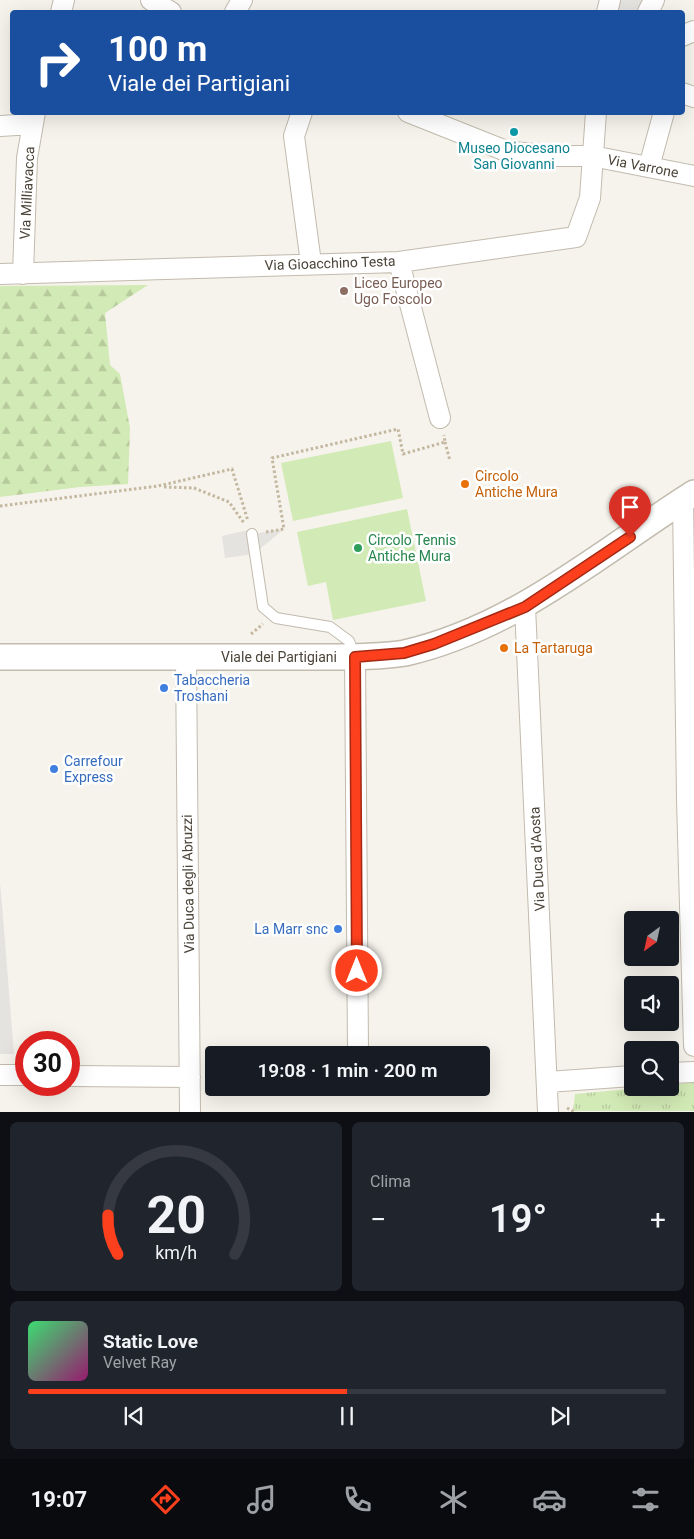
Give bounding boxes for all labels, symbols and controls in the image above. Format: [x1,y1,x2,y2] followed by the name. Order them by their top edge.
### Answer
[108,29,207,70] text: 100 m
[25,30,90,95] icon: right
[108,71,290,96] text: Viale dei Partigiani
[508,126,520,138] marker: Museo Diocesano San Giovanni
[458,140,570,172] place label: Museo Diocesano San Giovanni
[17,146,37,240] street label: Via Milliavacca
[606,151,680,181] street label: Via Varrone
[264,253,396,273] street label: Via Gioacchino Testa
[354,275,443,307] place label: Liceo Europeo Ugo Foscolo
[338,285,350,297] marker: Liceo Europeo Ugo Foscolo
[475,468,558,500] place label: Circolo Antiche Mura
[459,478,471,490] marker: Circolo Antiche Mura
[609,486,651,537] pin
[616,493,644,521] icon: arrive
[368,532,456,564] place label: Circolo Tennis Antiche Mura
[352,542,364,554] marker: Circolo Tennis Antiche Mura
[514,640,593,656] place label: La Tartaruga
[498,642,510,654] marker: La Tartaruga
[221,649,337,665] street label: Viale dei Partigiani
[174,672,250,704] place label: Tabaccheria Troshani
[158,682,170,694] marker: Tabaccheria Troshani
[64,753,123,785] place label: Carrefour Express
[48,763,60,775] marker: Carrefour Express
[526,806,548,912] street label: Via Duca d'Aosta
[179,814,197,954] street label: Via Duca degli Abruzzi
[624,911,679,966] north arrow
[624,911,679,1096] map controls
[254,921,328,937] place label: La Marr snc
[332,923,344,935] marker: La Marr snc
[330,944,382,996] position arrow
[624,976,679,1031] button: sound
[15,1031,80,1096] speed limit sign: 30
[624,1041,679,1096] button: search
[257,1059,438,1082] text: 19:08 · 1 min · 200 m
[370,1172,411,1191] text: Clima
[146,1185,206,1246] text: 20
[489,1197,547,1241] text: 19°
[370,1203,386,1236] text: −
[650,1203,666,1236] text: +
[155,1242,197,1263] text: km/h
[103,1330,198,1353] text: Static Love
[103,1353,177,1372] text: Velvet Ray
[120,1402,148,1430] icon: previous
[333,1402,361,1430] icon: pause
[546,1402,574,1430] icon: next
[148,1482,183,1517] icon: directions
[244,1482,279,1517] icon: music
[340,1482,375,1517] icon: phone
[436,1482,471,1517] icon: climate
[532,1482,567,1517] icon: car
[628,1482,663,1517] icon: filters
[31,1487,87,1512] text: 19:07

